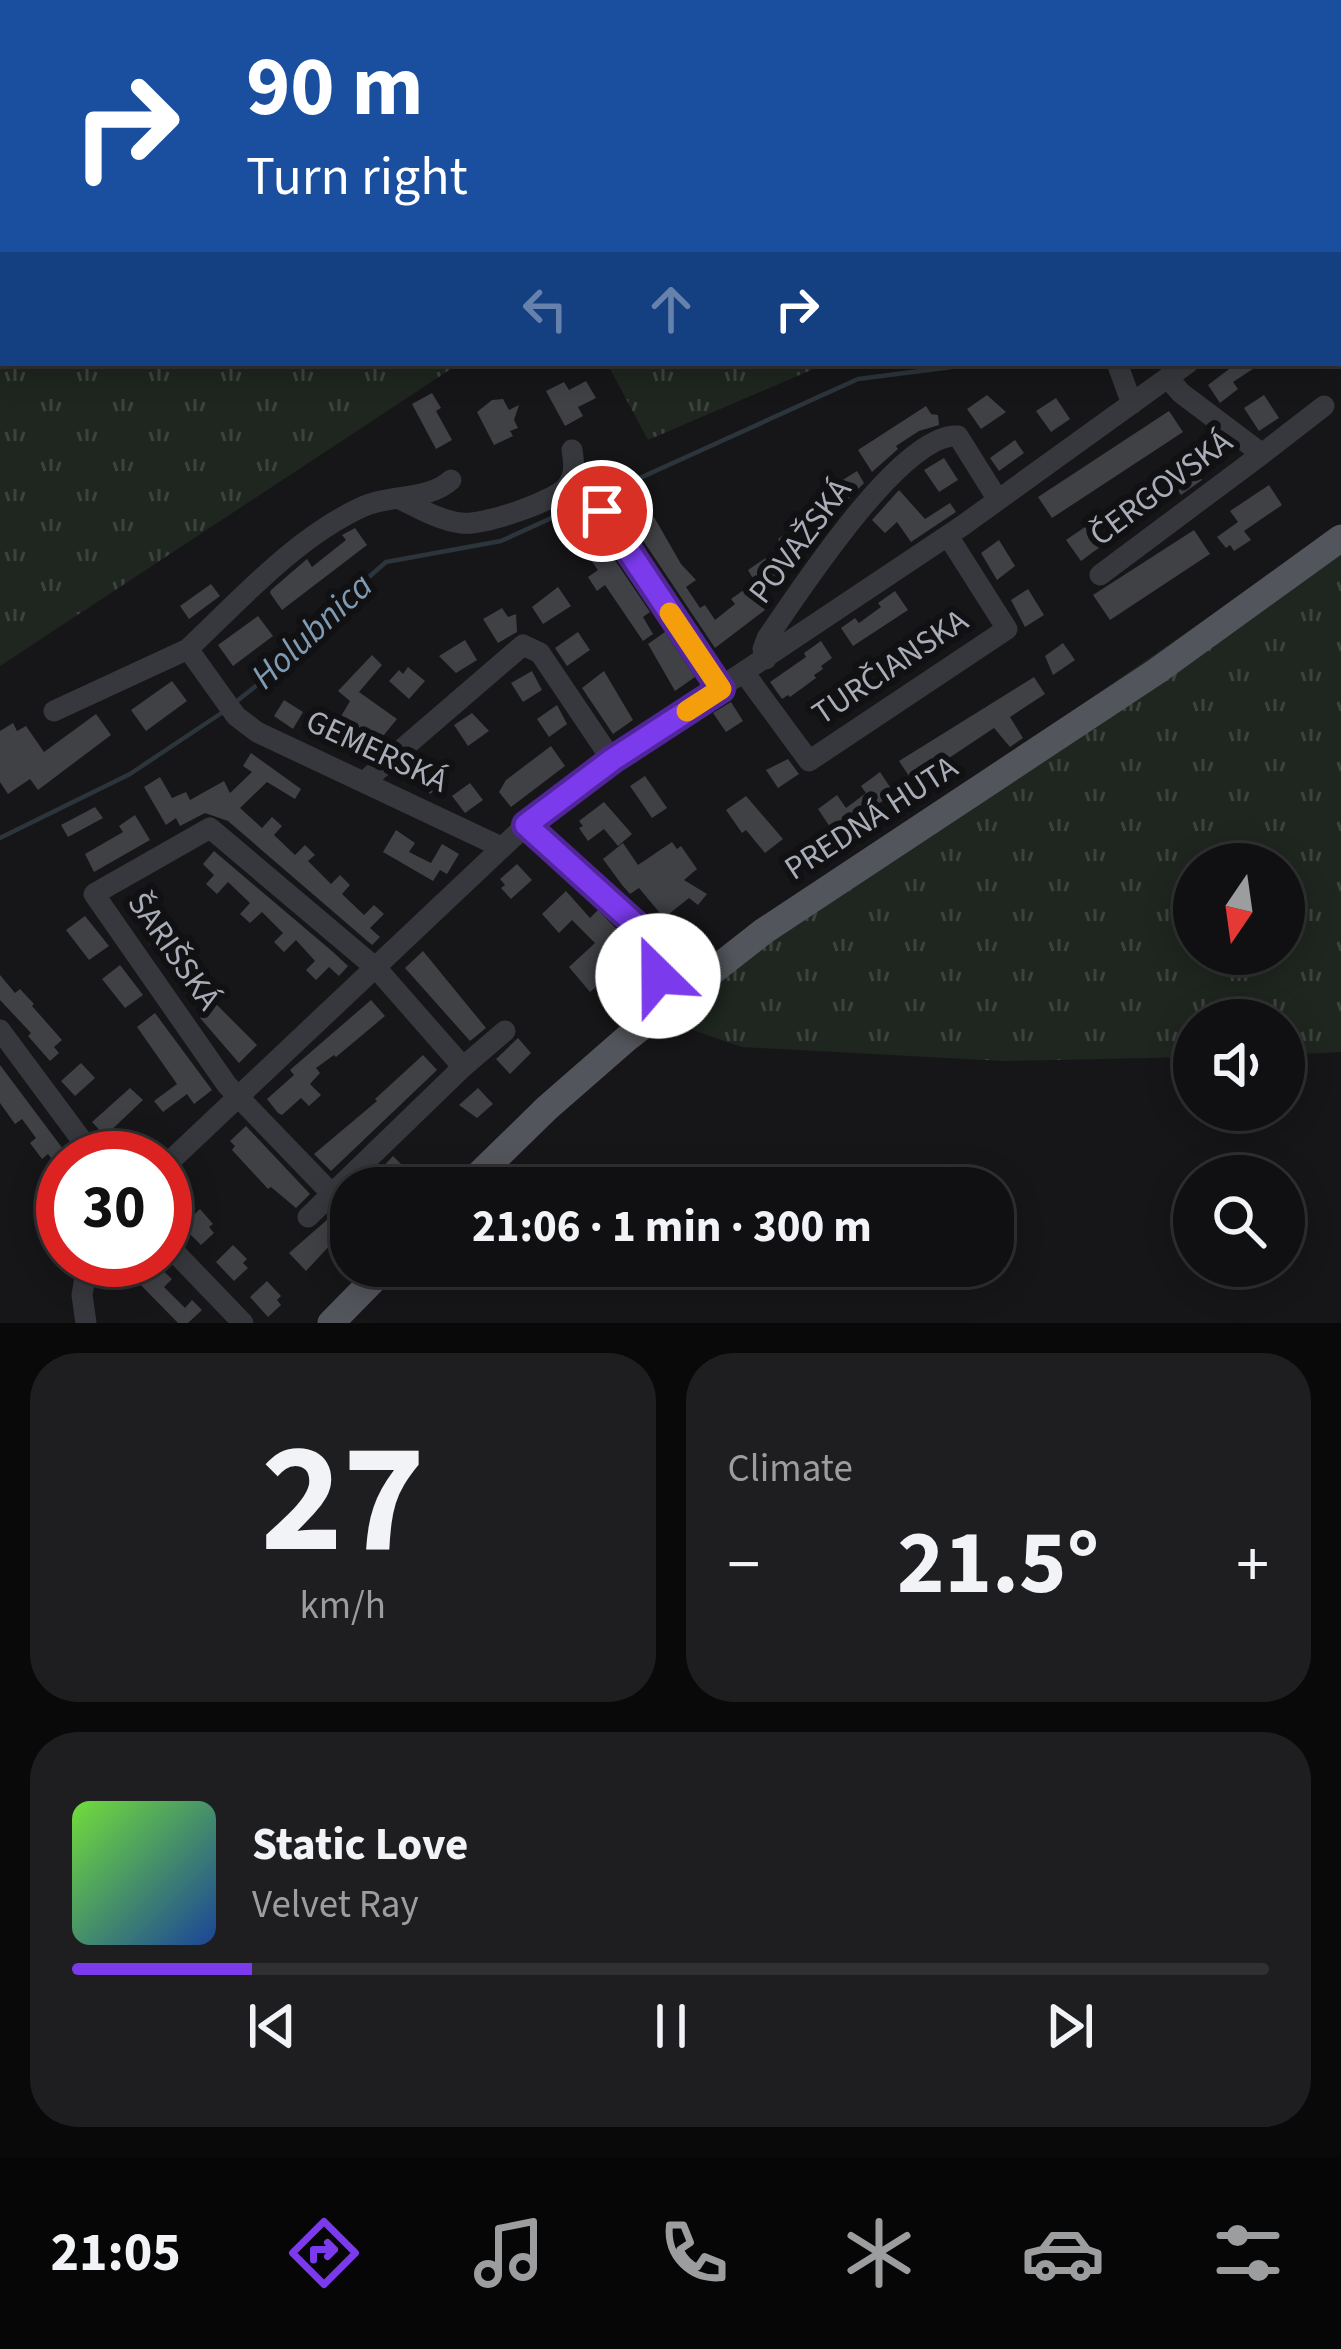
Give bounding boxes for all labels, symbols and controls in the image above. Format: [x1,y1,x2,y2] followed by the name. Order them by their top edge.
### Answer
[246,28,424,148] text: 90 m
[48,48,204,204] icon: right
[246,139,468,216] text: Turn right
[512,276,578,342] icon: left
[638,276,704,342] icon: ahead
[764,276,830,342] icon: right
[1080,419,1242,557] street label: ČERGOVSKÁ
[551,460,653,562] pin
[737,469,863,613] street label: POVAŽSKÁ
[569,478,635,544] icon: arrive
[240,561,384,701] water label: Holubnica
[803,597,977,736] street label: TURČIANSKA
[298,698,456,804] street label: GEMERSKÁ
[775,744,967,892] street label: PREDNÁ HUTA
[1173,843,1305,975] north arrow
[1173,843,1305,1287] map controls
[116,882,232,1020] street label: ŠARIŠSKÁ
[595,913,721,1039] position arrow
[1173,999,1305,1131] button: sound
[36,1131,192,1287] speed limit sign: 30
[1173,1155,1305,1287] button: search
[472,1195,872,1259] text: 21:06 · 1 min · 300 m
[260,1389,425,1611] text: 27
[728,1441,853,1497] text: Climate
[897,1500,1099,1628] text: 21.5°
[728,1518,760,1612] text: −
[1236,1518,1269,1612] text: +
[299,1578,386,1634] text: km/h
[252,1813,468,1877] text: Static Love
[252,1877,419,1933] text: Velvet Ray
[239,1993,305,2059] icon: previous
[638,1993,704,2059] icon: pause
[1037,1993,1103,2059] icon: next
[282,2211,366,2295] icon: directions
[467,2211,551,2295] icon: music
[652,2211,736,2295] icon: phone
[837,2211,921,2295] icon: climate
[1021,2211,1105,2295] icon: car
[1206,2211,1290,2295] icon: filters
[50,2215,181,2292] text: 21:05

